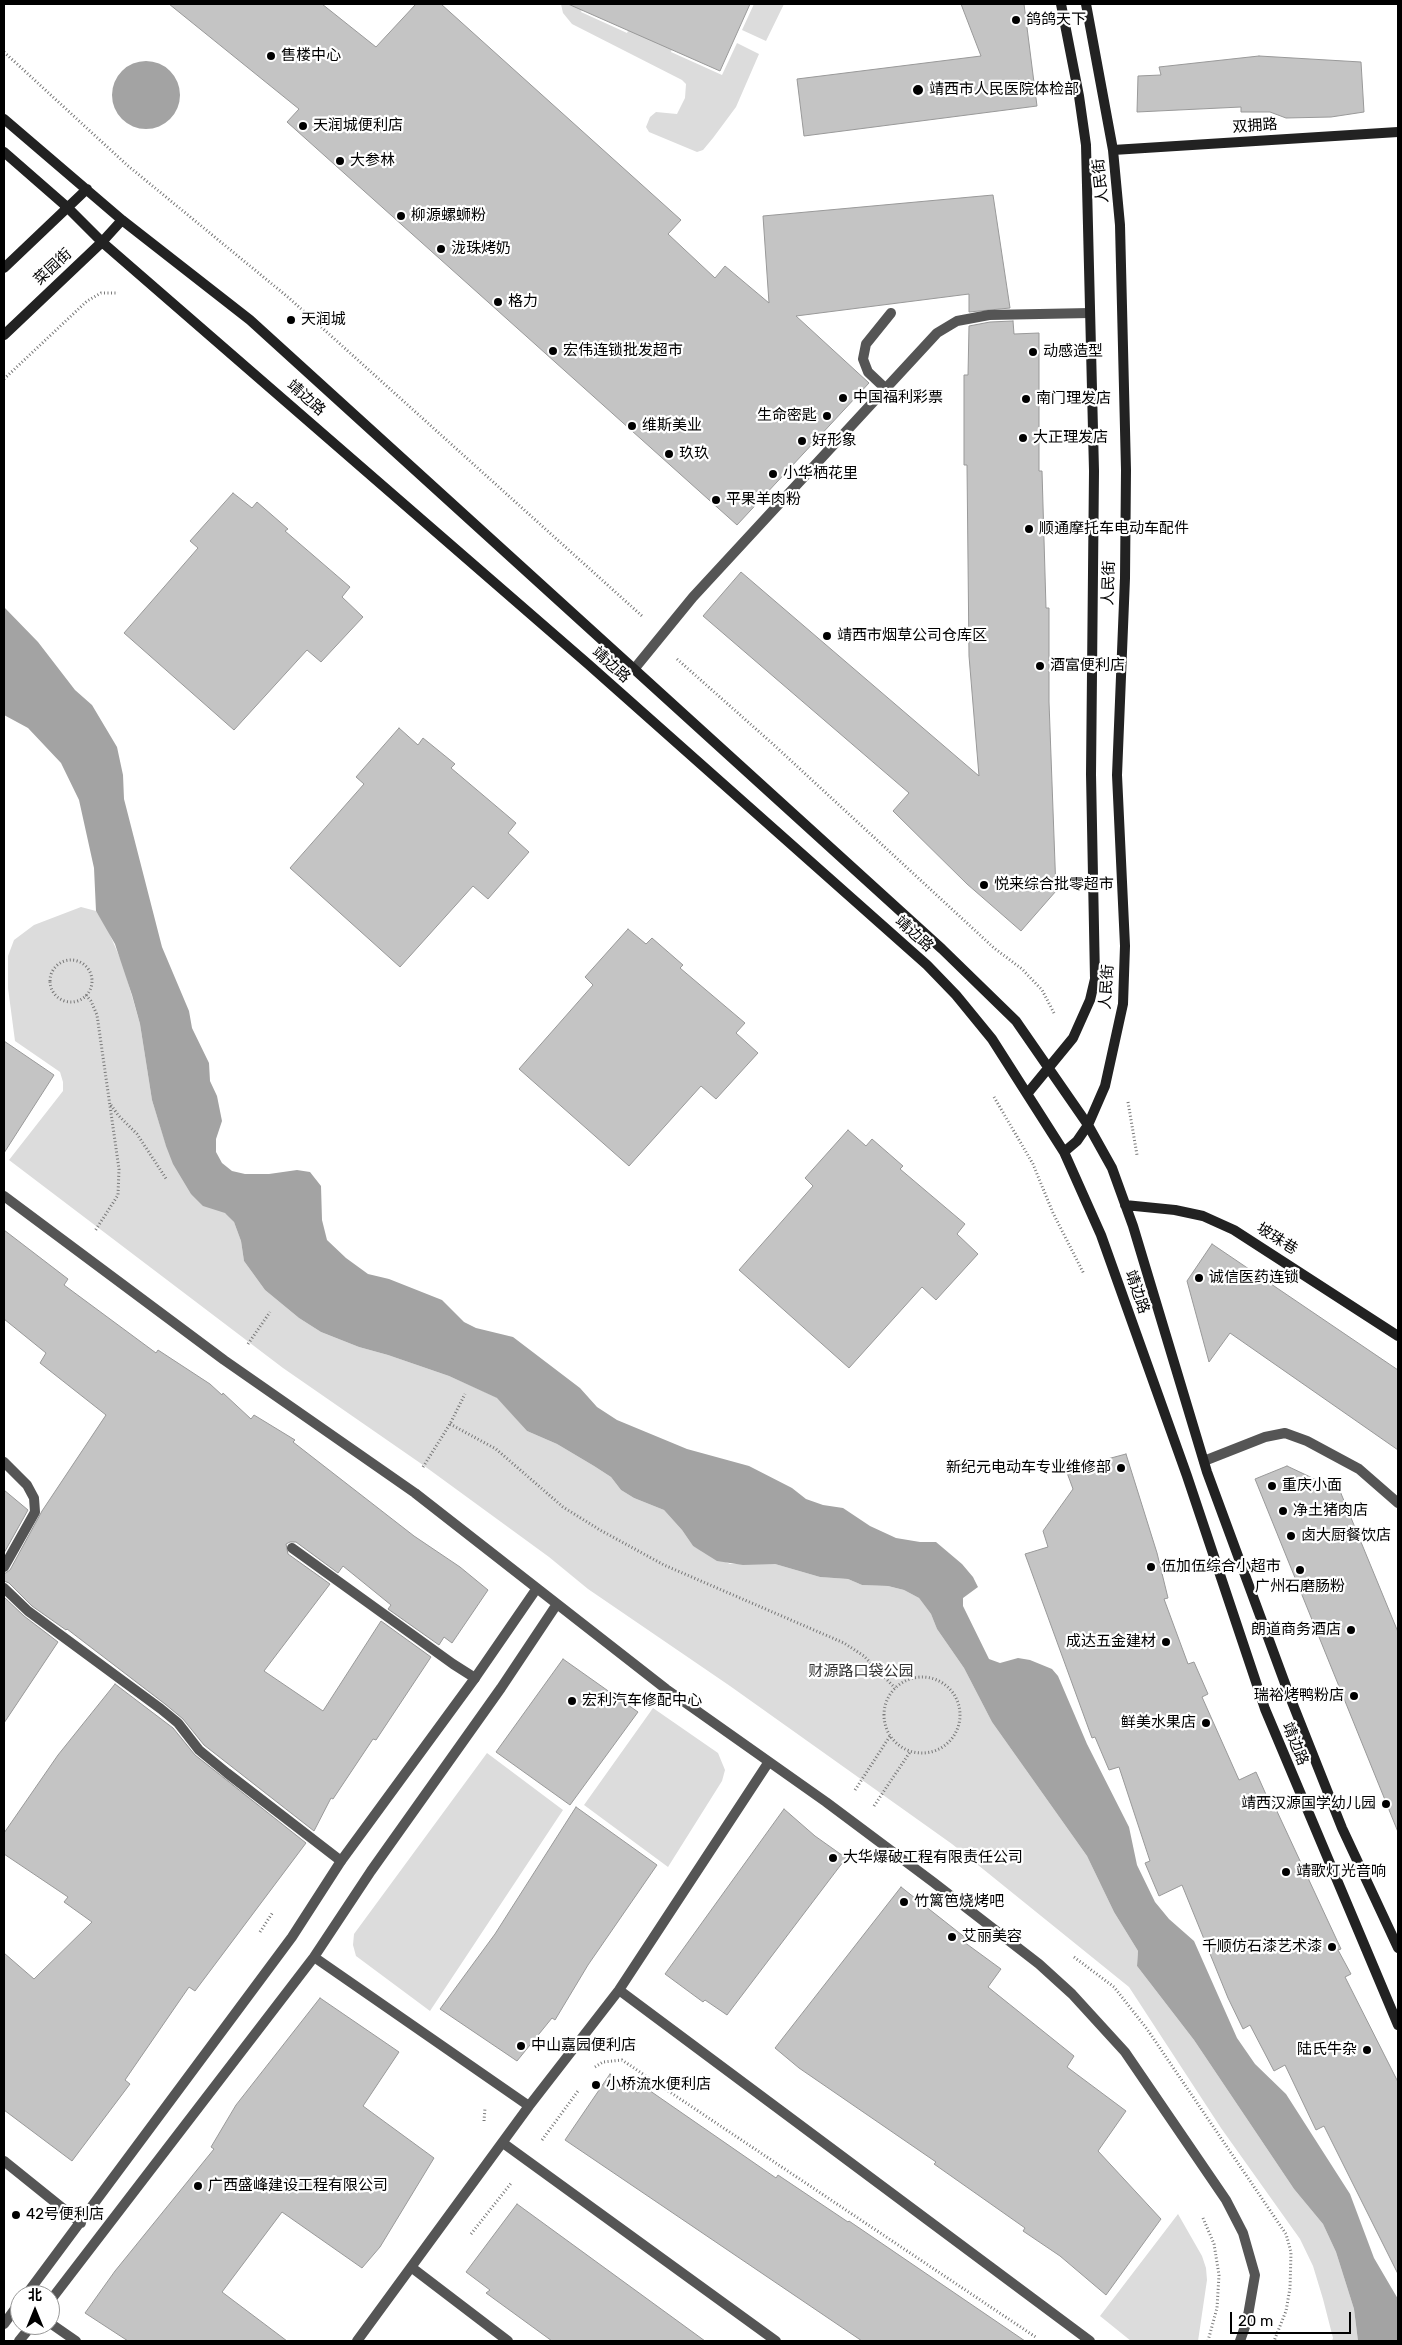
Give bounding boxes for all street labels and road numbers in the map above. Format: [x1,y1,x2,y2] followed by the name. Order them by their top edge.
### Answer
[1232,115,1278,137] street label: 双拥路
[1090,158,1112,204] street label: 人民街
[30,245,76,289] street label: 菜园街
[283,376,329,420] street label: 靖边路
[1099,560,1119,606] street label: 人民街
[588,643,634,687] street label: 靖边路
[891,912,937,956] street label: 靖边路
[1096,964,1118,1010] street label: 人民街
[1253,1219,1301,1259] street label: 坡珠巷
[1121,1268,1153,1316] street label: 靖边路
[1278,1720,1312,1768] street label: 靖边路

